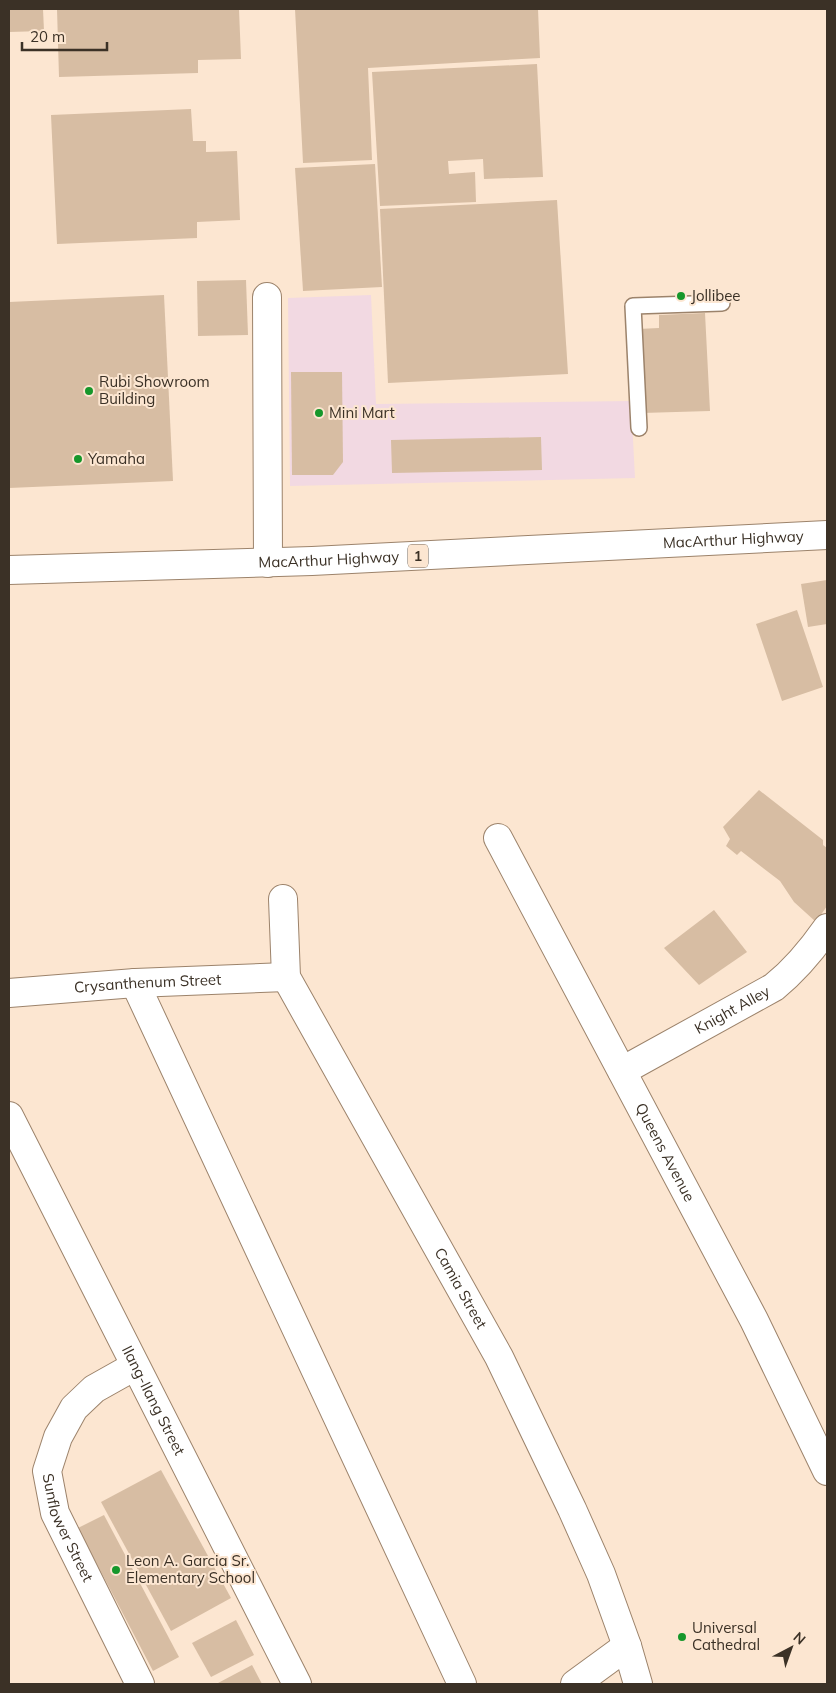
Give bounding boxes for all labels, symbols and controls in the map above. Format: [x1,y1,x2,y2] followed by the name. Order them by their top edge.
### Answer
[22,20,108,52] scale bar
[30,27,65,46] text: 20 m
[691,286,741,305] place label: Jollibee
[675,290,687,302] marker: Jollibee
[99,372,210,408] place label: Rubi Showroom Building
[83,385,95,397] marker: Rubi Showroom Building
[329,403,395,422] place label: Mini Mart
[313,407,325,419] marker: Mini Mart
[87,449,145,468] place label: Yamaha
[72,453,84,465] marker: Yamaha
[662,526,804,552] street label: MacArthur Highway
[408,544,428,568] road number: 1
[258,547,400,572] street label: MacArthur Highway
[73,970,222,997] street label: Crysanthenum Street
[691,981,773,1038] street label: Knight Alley
[631,1100,699,1205] street label: Queens Avenue
[431,1244,491,1332] street label: Camia Street
[118,1342,189,1458] street label: Ilang-Ilang Street
[39,1472,98,1585] street label: Sunflower Street
[126,1551,255,1587] place label: Leon A. Garcia Sr. Elementary School
[110,1564,122,1576] marker: Leon A. Garcia Sr. Elementary School
[692,1618,760,1654] place label: Universal Cathedral
[766,1623,816,1673] north arrow
[790,1628,809,1648] text: N
[676,1631,688,1643] marker: Universal Cathedral

